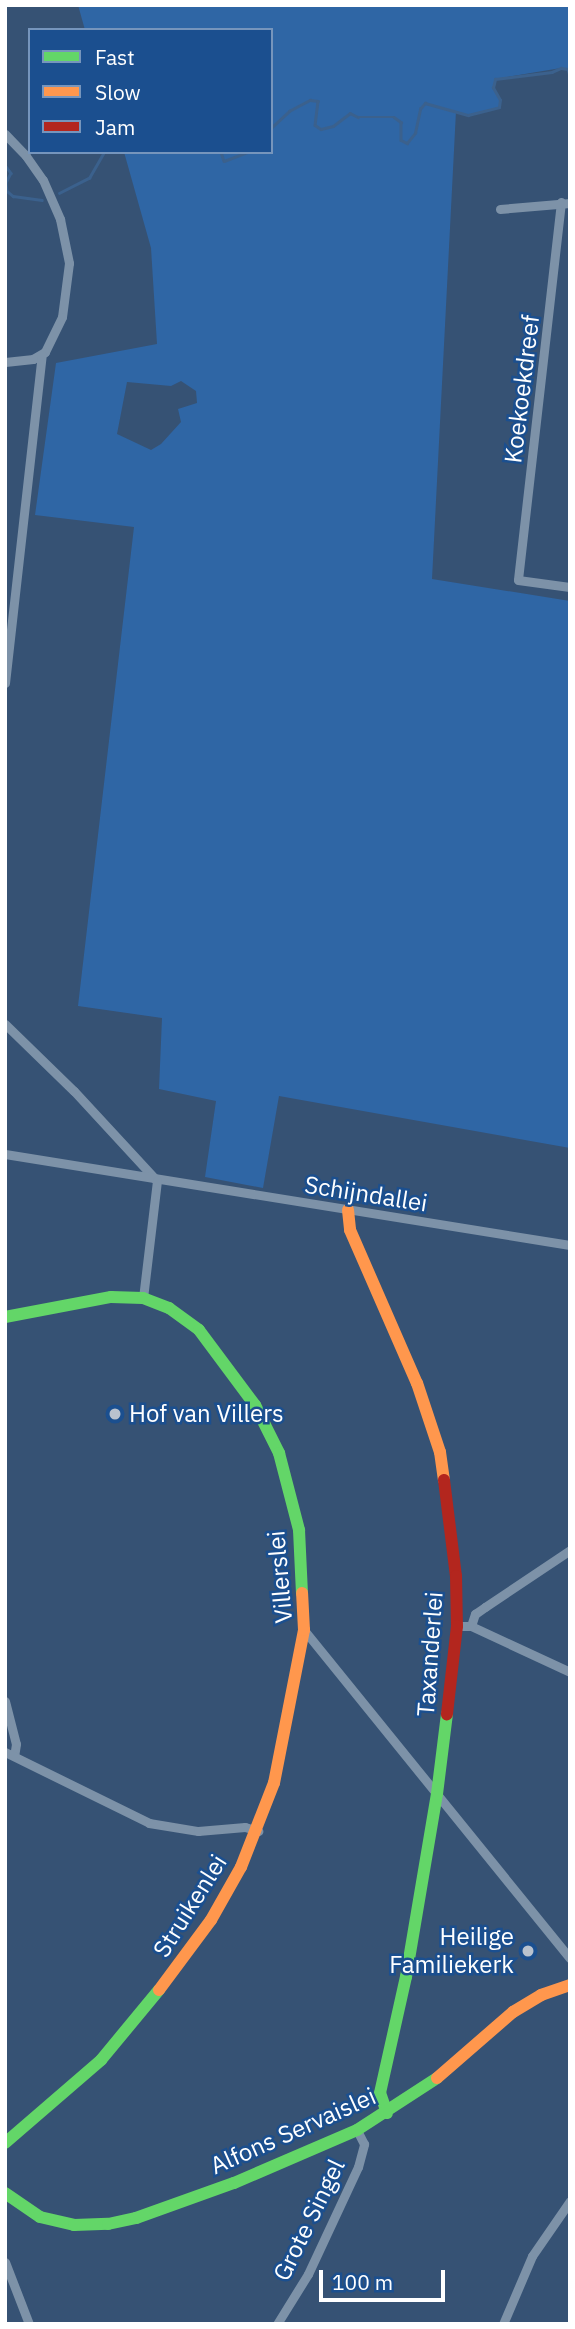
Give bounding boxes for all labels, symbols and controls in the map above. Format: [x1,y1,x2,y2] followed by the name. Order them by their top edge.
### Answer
[28,28,273,154] legend
[95,43,135,71] text: Fast
[95,78,141,106] text: Slow
[95,113,135,141] text: Jam
[499,313,545,465] street label: Koekoekdreef
[302,1170,430,1218] street label: Schijndallei
[129,1400,284,1428] place label: Hof van Villers
[107,1406,123,1422] marker: Hof van Villers
[262,1529,298,1625] street label: Villerslei
[411,1591,449,1717] street label: Taxanderlei
[147,1849,233,1963] street label: Struikenlei
[389,1923,514,1979] place label: Heilige Familiekerk
[520,1943,536,1959] marker: Heilige Familiekerk
[206,2082,380,2180] street label: Alfons Servaislei
[267,2154,351,2286] street label: Grote Singel
[323,2256,449,2300] scale bar
[332,2268,393,2296] text: 100 m

